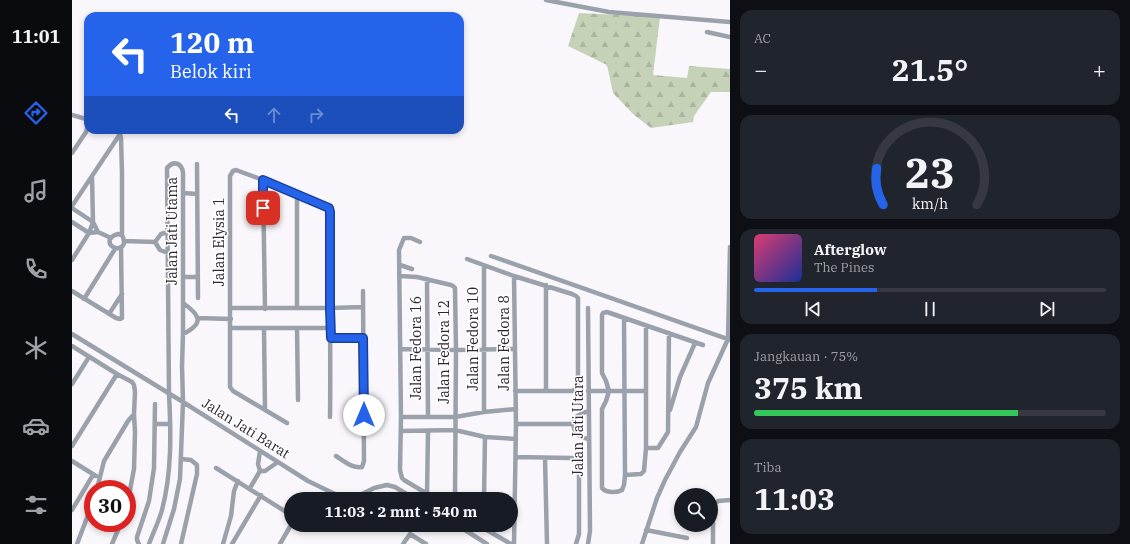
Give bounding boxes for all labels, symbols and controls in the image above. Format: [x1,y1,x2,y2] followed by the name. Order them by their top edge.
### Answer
[170,24,254,61] text: 120 m
[12,25,60,48] text: 11:01
[104,28,156,80] icon: left
[754,30,771,47] text: AC
[892,50,968,89] text: 21.5°
[754,55,767,84] text: −
[1093,55,1106,84] text: +
[170,60,252,83] text: Belok kiri
[22,99,50,127] icon: directions
[221,104,243,126] icon: left
[263,104,285,126] icon: ahead
[305,104,327,126] icon: right
[905,145,955,199] text: 23
[163,176,181,285] street label: Jalan Jati Utama
[22,177,50,205] icon: music
[246,191,280,225] pin
[912,194,948,213] text: km/h
[210,197,228,287] street label: Jalan Elysia 1
[252,197,274,219] icon: arrive
[814,240,887,259] text: Afterglow
[22,255,50,283] icon: phone
[814,259,874,276] text: The Pines
[464,287,482,391] street label: Jalan Fedora 10
[495,295,513,391] street label: Jalan Fedora 8
[407,296,425,400] street label: Jalan Fedora 16
[802,298,824,320] icon: previous
[919,298,941,320] icon: pause
[1036,298,1058,320] icon: next
[435,300,453,404] street label: Jalan Fedora 12
[22,334,50,362] icon: climate
[754,348,858,365] text: Jangkauan · 75%
[754,368,863,407] text: 375 km
[569,375,587,477] street label: Jalan Jati Utara
[199,394,293,462] street label: Jalan Jati Barat
[343,394,385,436] position arrow
[22,412,50,440] icon: car
[754,459,782,476] text: Tiba
[754,479,835,518] text: 11:03
[84,480,136,532] speed limit sign: 30
[674,488,718,532] map controls
[674,488,718,532] button: search
[22,491,50,519] icon: filters
[325,502,477,521] text: 11:03 · 2 mnt · 540 m

